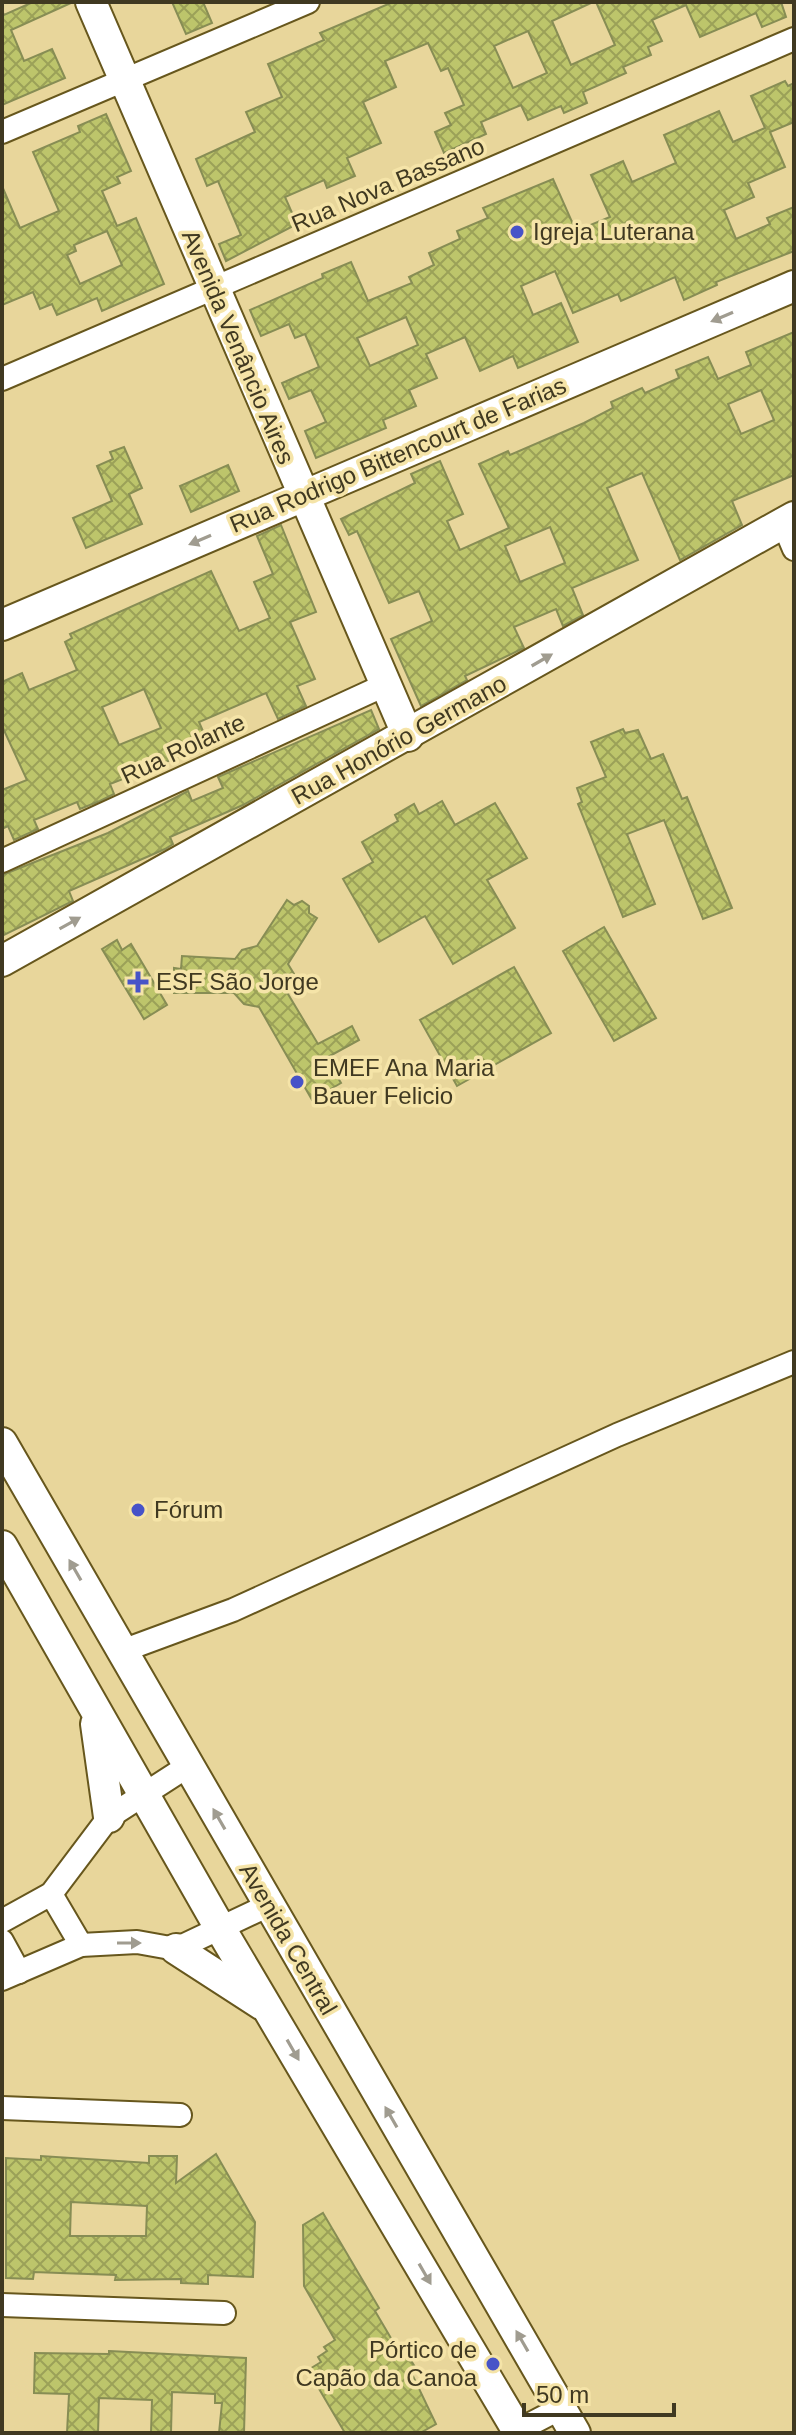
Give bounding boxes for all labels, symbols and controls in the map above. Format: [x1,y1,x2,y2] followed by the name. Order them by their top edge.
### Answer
[287,132,488,237] street label: Rua Nova Bassano
[533,218,695,245] place label: Igreja Luterana
[508,223,526,241] marker: Igreja Luterana
[177,226,300,468] street label: Avenida Venâncio Aires
[710,310,734,323] one-way arrow
[226,371,570,538] street label: Rua Rodrigo Bittencourt de Farias
[188,534,212,547] one-way arrow
[530,653,553,667] one-way arrow
[287,669,511,810] street label: Rua Honório Germano
[117,708,249,789] street label: Rua Rolante
[59,916,81,930] one-way arrow
[156,968,319,995] place label: ESF São Jorge
[127,971,149,993] marker: ESF São Jorge
[313,1054,495,1109] place label: EMEF Ana Maria Bauer Felicio
[288,1073,306,1091] marker: EMEF Ana Maria Bauer Felicio
[154,1496,223,1523] place label: Fórum
[129,1501,147,1519] marker: Fórum
[68,1559,82,1581] one-way arrow
[212,1808,226,1830] one-way arrow
[234,1858,343,2019] street label: Avenida Central
[117,1937,142,1949] one-way arrow
[286,2039,300,2061] one-way arrow
[384,2106,398,2128] one-way arrow
[418,2263,432,2285] one-way arrow
[515,2330,529,2352] one-way arrow
[296,2336,478,2391] place label: Pórtico de Capão da Canoa
[484,2355,502,2373] marker: Pórtico de Capão da Canoa
[524,2367,674,2417] scale bar
[536,2381,589,2408] text: 50 m

